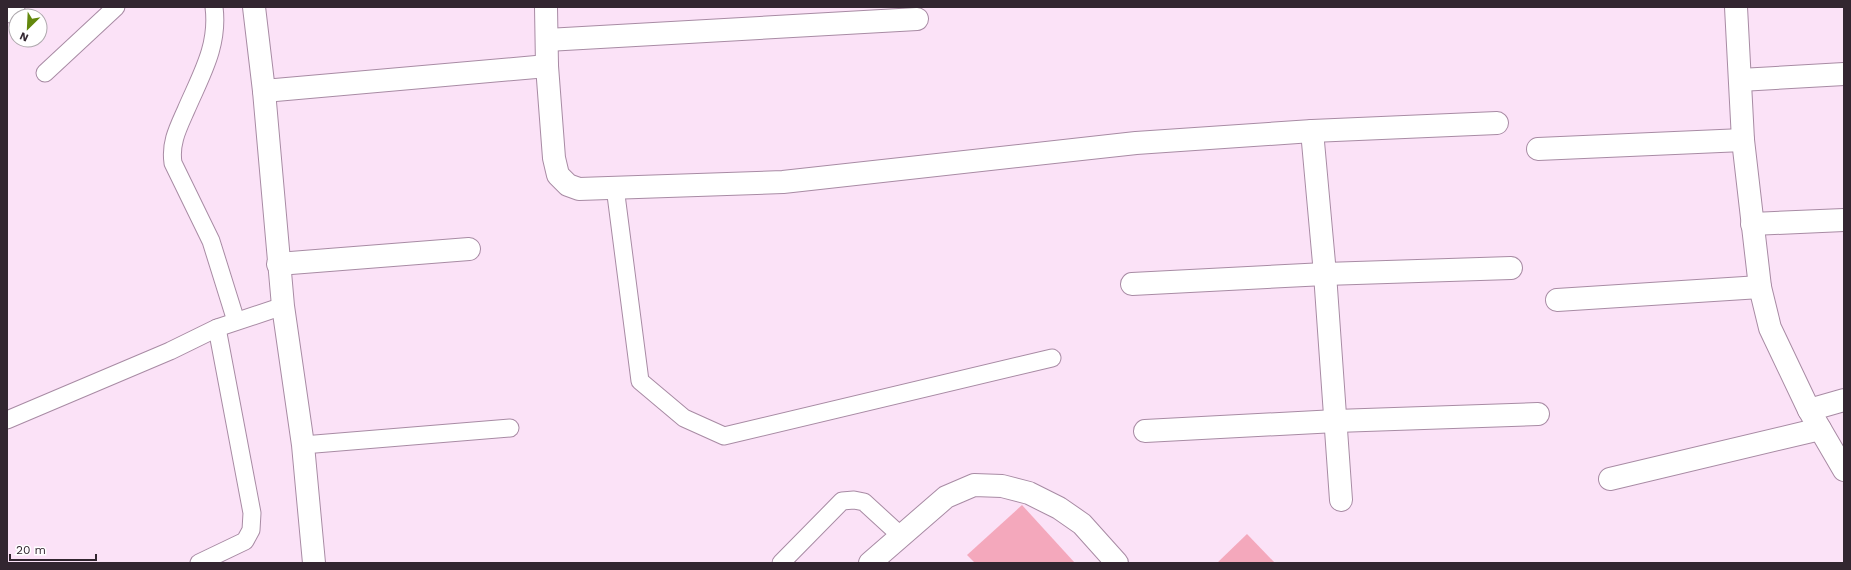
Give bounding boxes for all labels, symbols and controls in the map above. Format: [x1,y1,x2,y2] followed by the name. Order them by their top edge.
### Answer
[8,8,48,48] north arrow
[18,29,31,44] text: N
[10,536,96,562] scale bar
[16,543,46,557] text: 20 m

